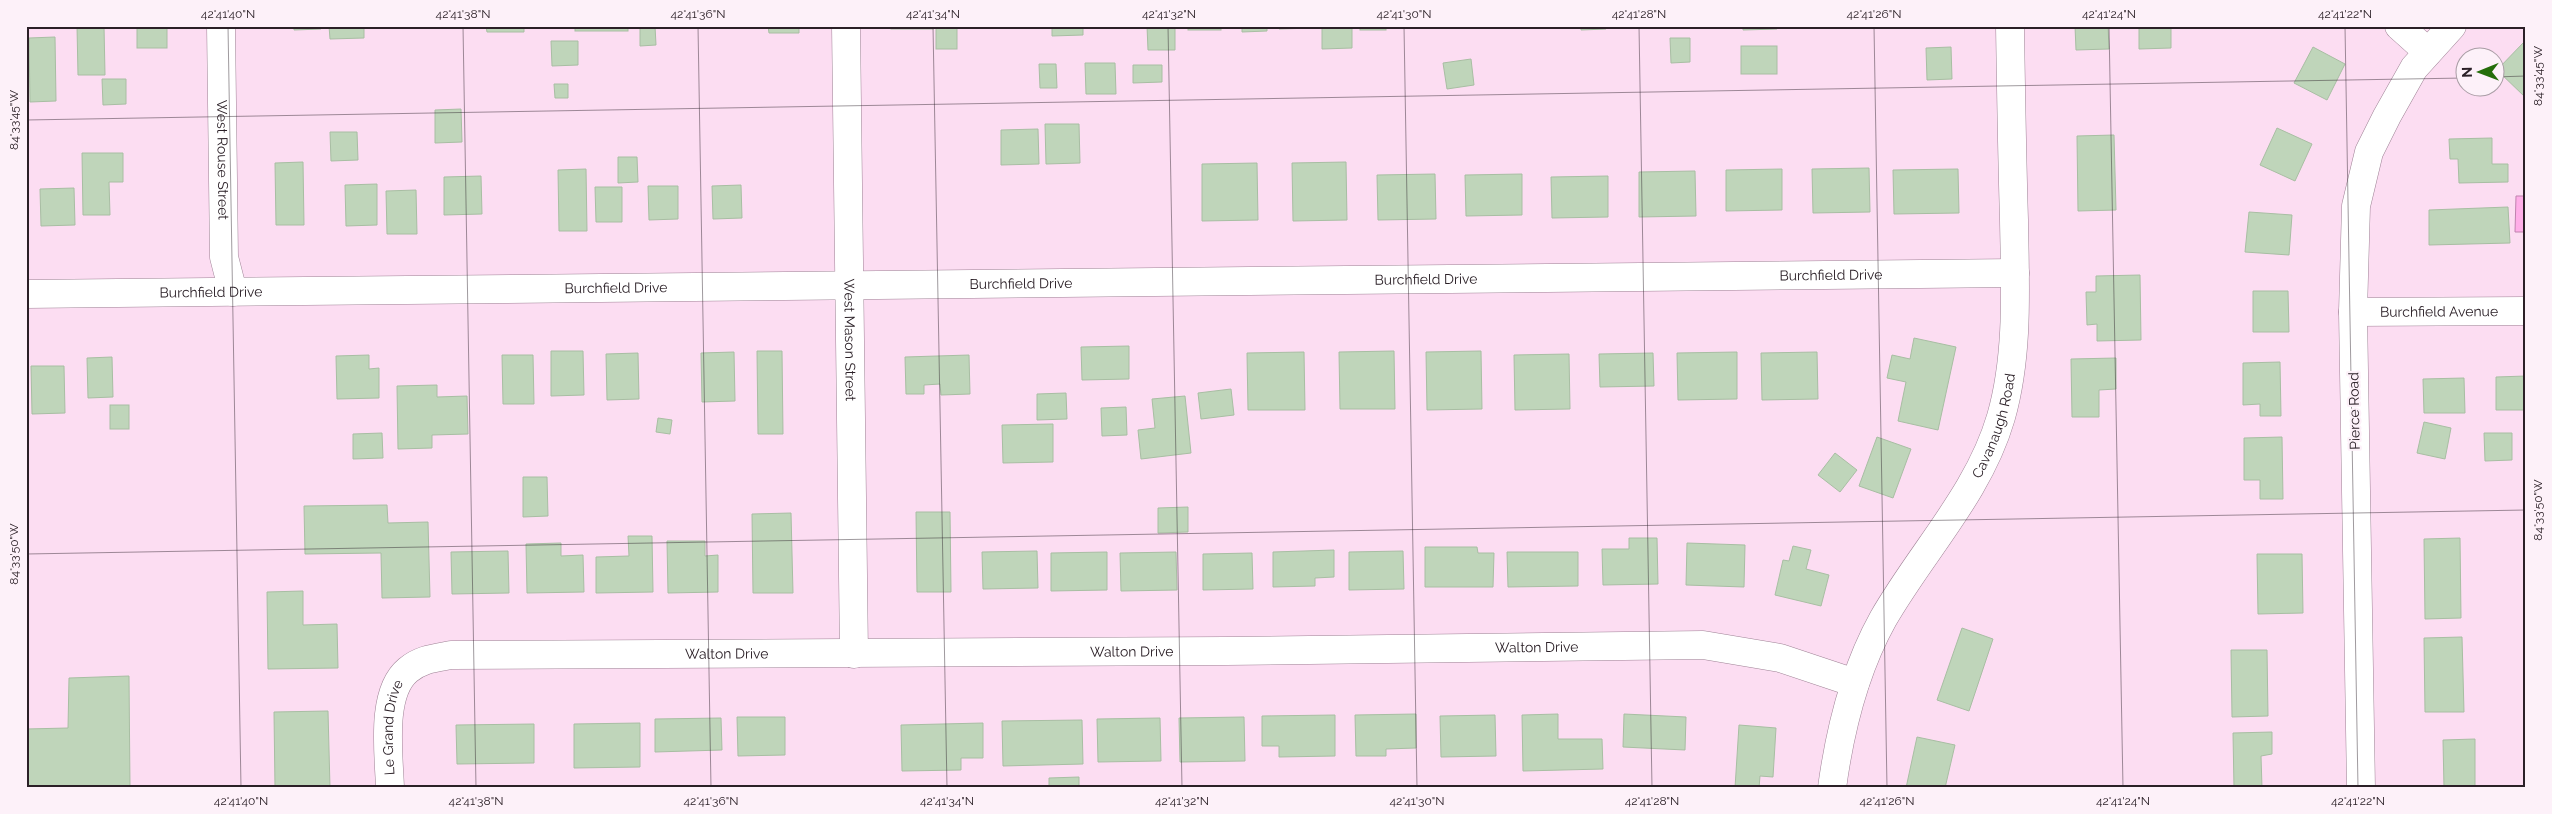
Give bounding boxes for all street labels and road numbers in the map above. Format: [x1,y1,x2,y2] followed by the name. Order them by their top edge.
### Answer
[214,100,232,220] street label: West Rouse Street
[1779,266,1882,283] street label: Burchfield Drive
[1374,271,1477,288] street label: Burchfield Drive
[969,275,1073,292] street label: Burchfield Drive
[564,279,668,296] street label: Burchfield Drive
[841,279,859,402] street label: West Mason Street
[159,284,263,301] street label: Burchfield Drive
[2380,303,2498,320] street label: Burchfield Avenue
[1968,372,2018,481] street label: Cavanaugh Road
[2345,372,2363,450] street label: Pierce Road
[1495,639,1579,656] street label: Walton Drive
[1090,643,1173,660] street label: Walton Drive
[685,645,769,662] street label: Walton Drive
[380,677,406,776] street label: Le Grand Drive

